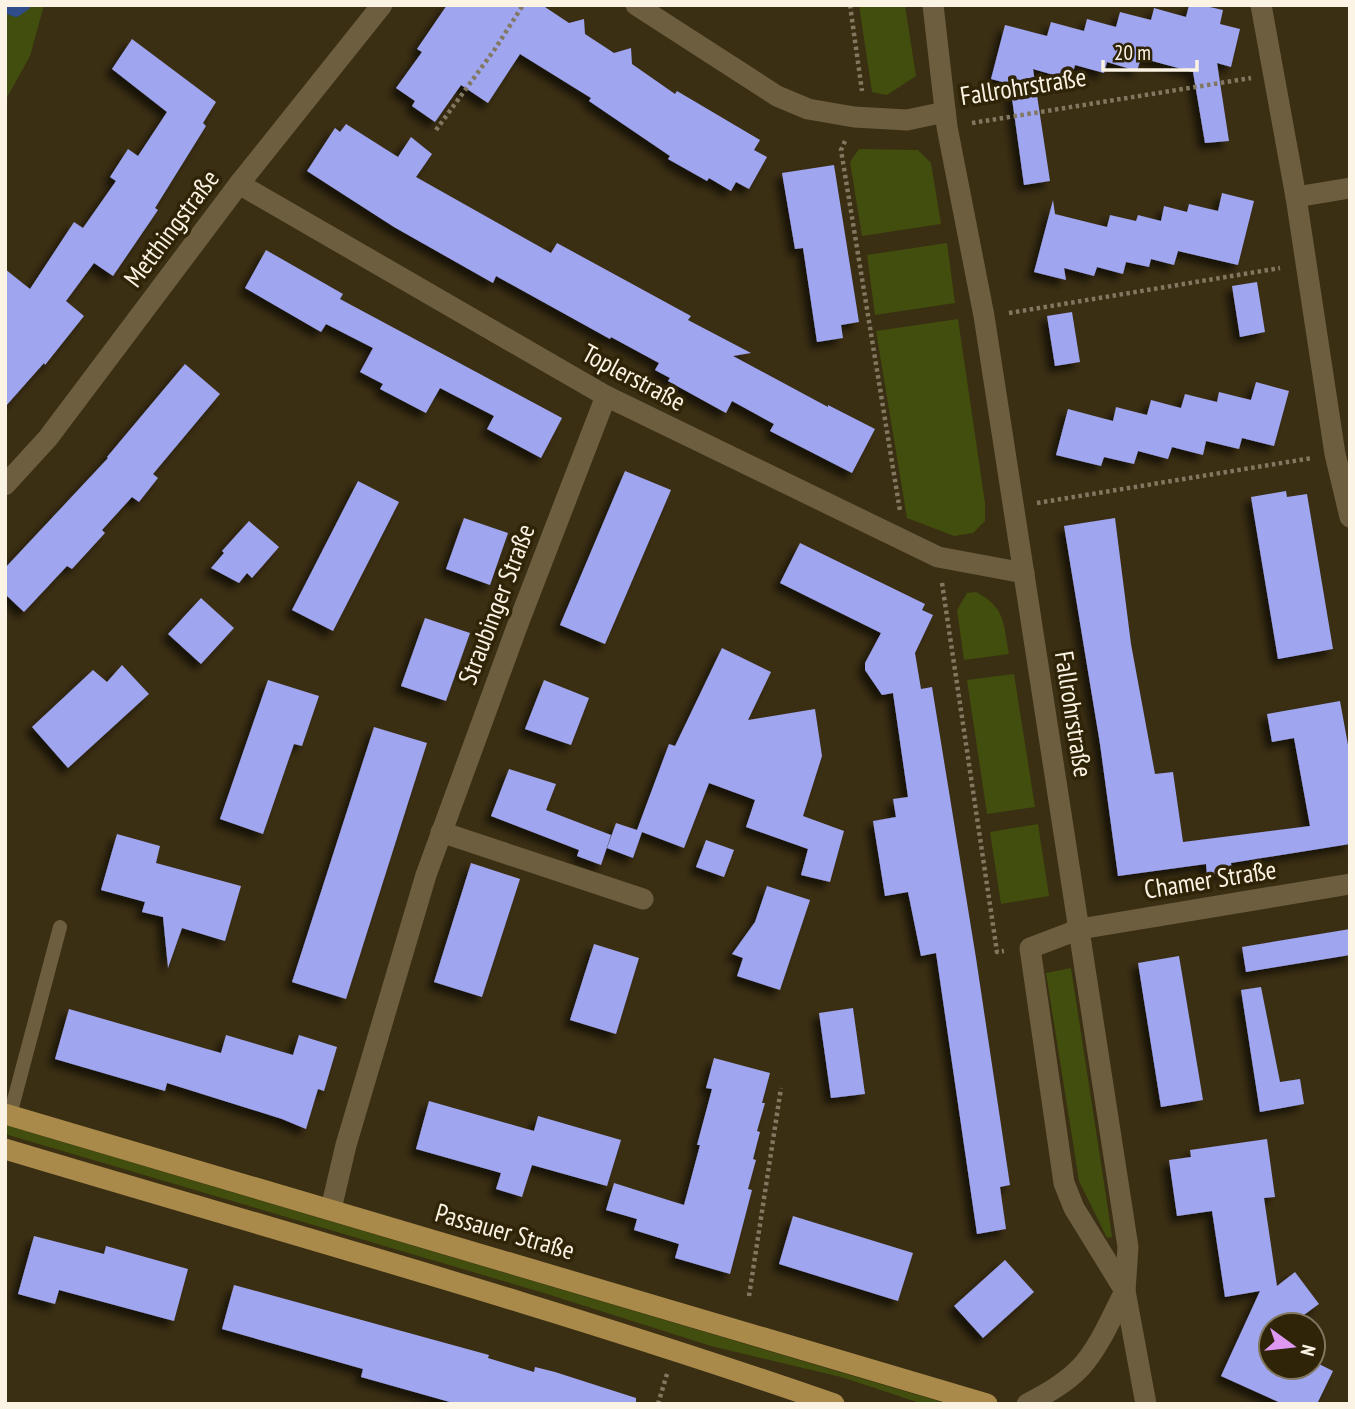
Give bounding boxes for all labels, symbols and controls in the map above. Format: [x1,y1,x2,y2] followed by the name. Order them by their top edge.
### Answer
[1103,28,1198,72] scale bar
[1114,39,1151,66] text: 20 m
[958,60,1088,112] street label: Fallrohrstraße
[116,163,226,293] street label: Metthingstraße
[577,336,691,418] street label: Toplerstraße
[450,519,542,689] street label: Straubinger Straße
[1048,649,1100,779] street label: Fallrohrstraße
[1142,852,1278,906] street label: Chamer Straße
[432,1195,578,1267] street label: Passauer Straße
[1257,1311,1327,1381] north arrow
[1296,1342,1321,1358] text: N

